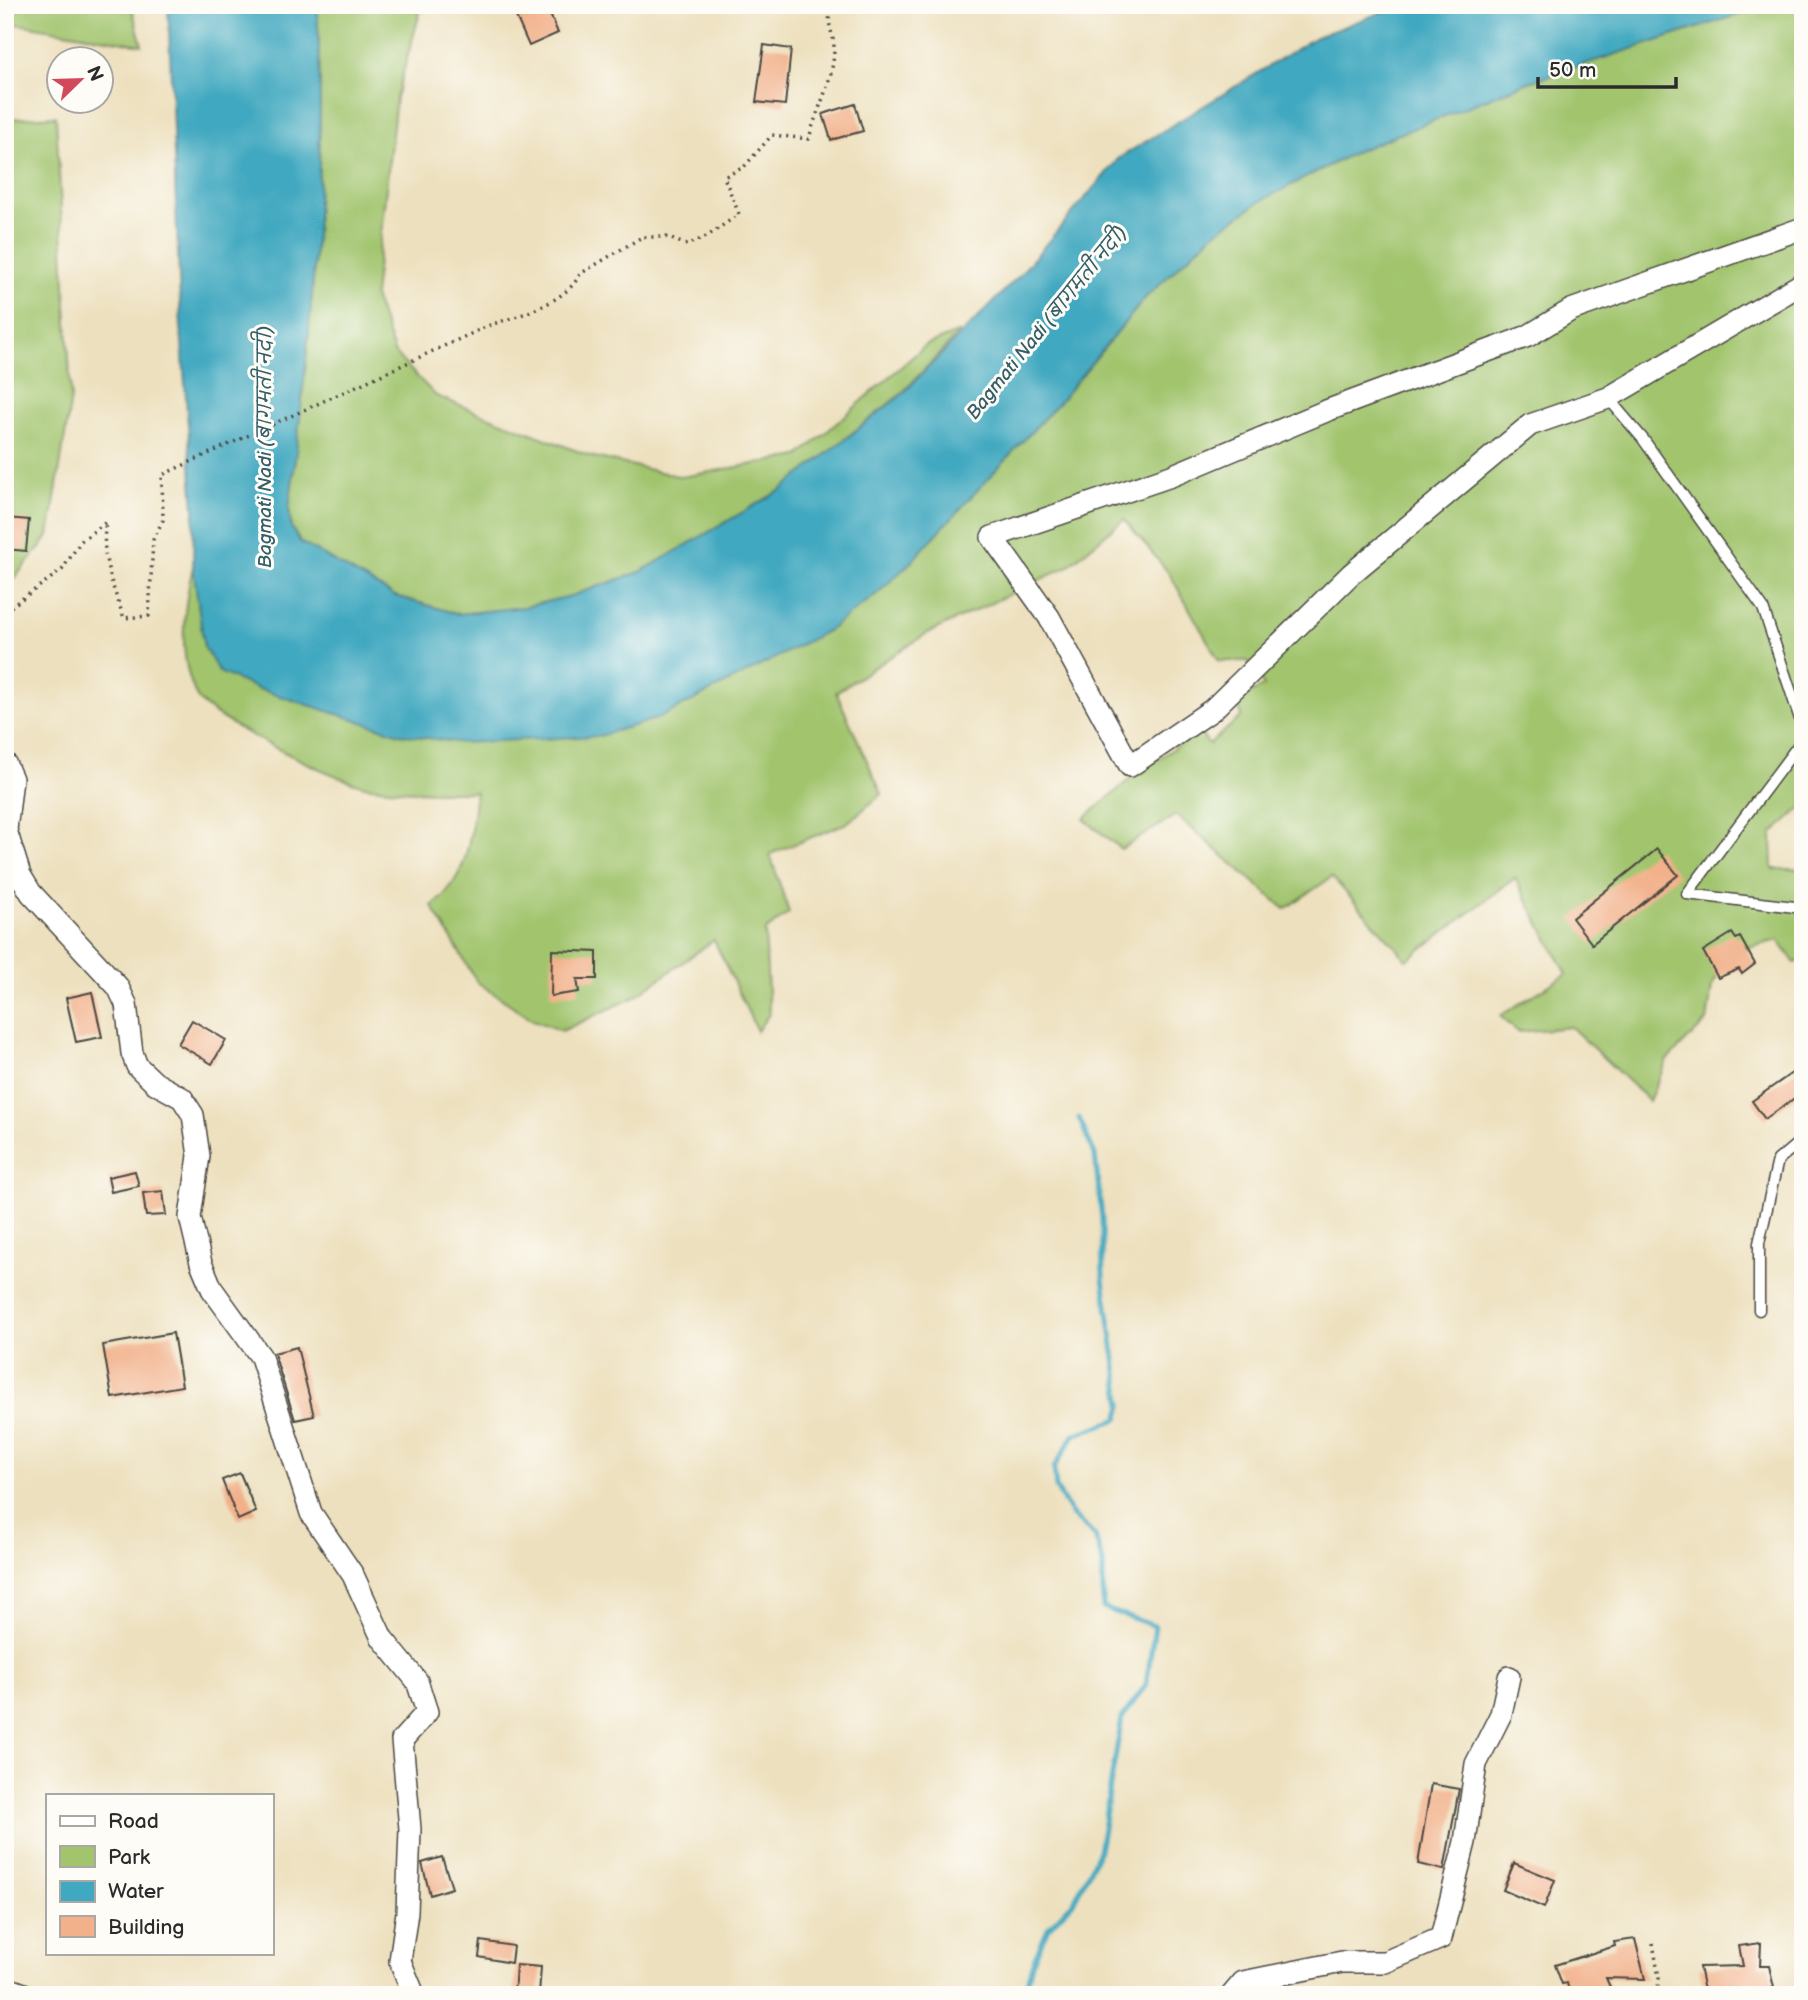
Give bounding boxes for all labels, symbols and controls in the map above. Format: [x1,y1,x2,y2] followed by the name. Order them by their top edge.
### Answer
[46,46,116,116] north arrow
[1538,46,1677,90] scale bar
[1549,58,1596,83] text: 50 m
[81,63,108,85] text: N
[959,219,1132,424] water label: Bagmati Nadi (बागमती नदी)
[250,326,277,568] water label: Bagmati Nadi (बागमती नदी)
[46,1794,273,1954] legend
[108,1809,159,1834] text: Road
[108,1845,151,1870] text: Park
[108,1879,164,1904] text: Water
[108,1915,184,1940] text: Building

